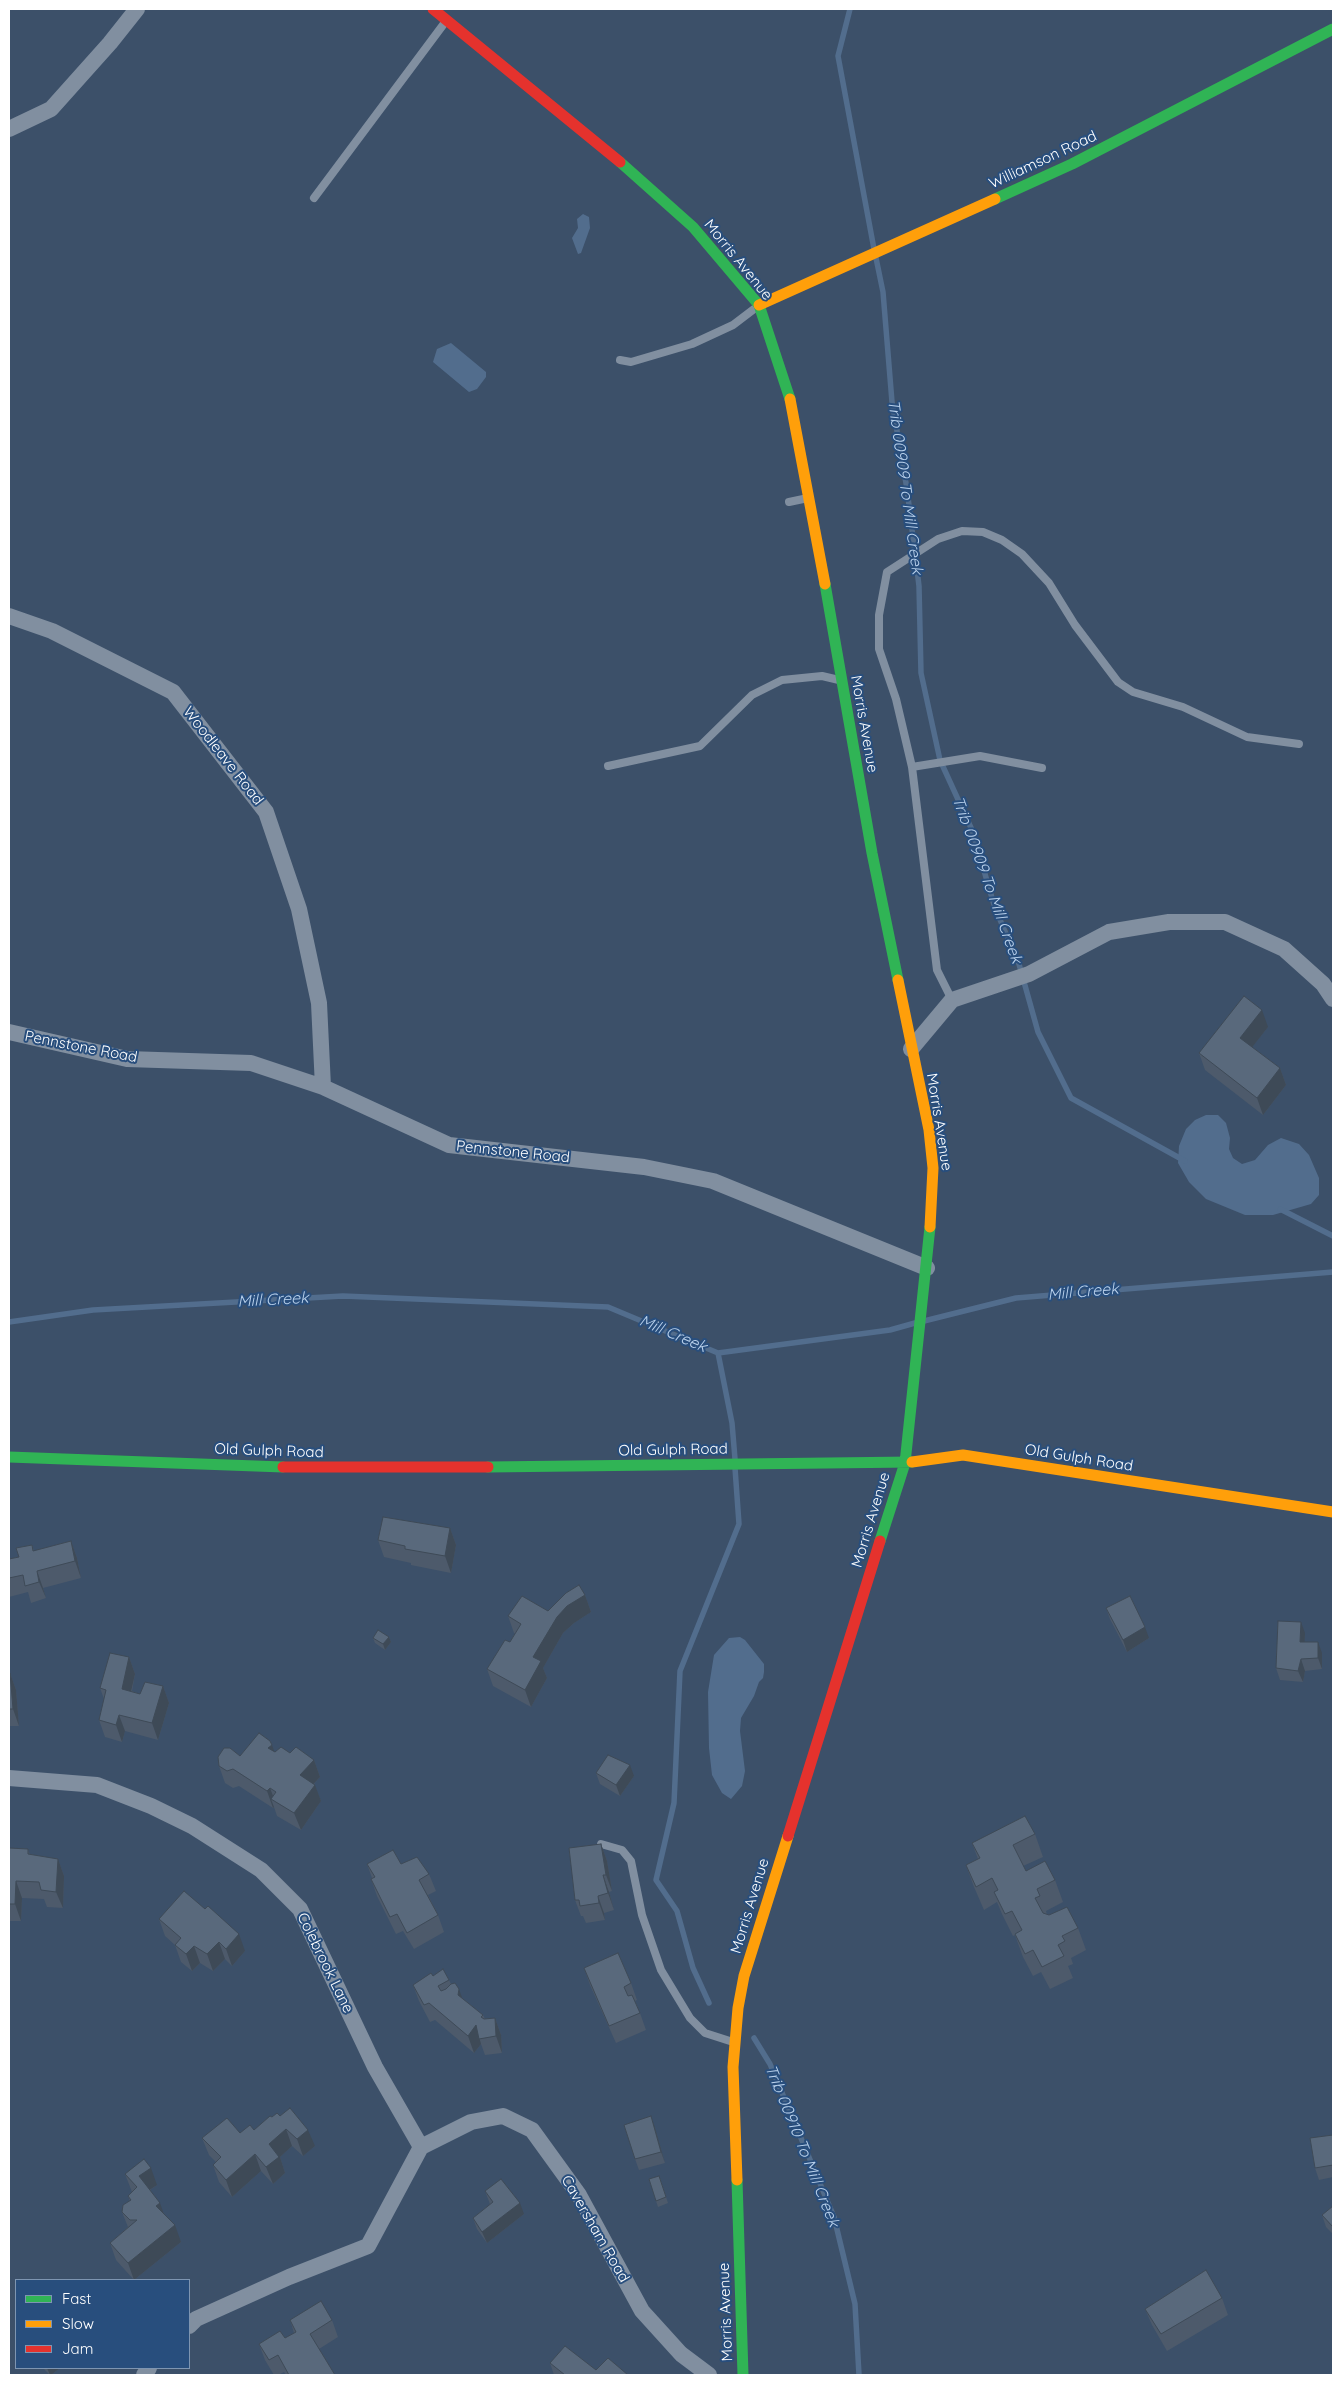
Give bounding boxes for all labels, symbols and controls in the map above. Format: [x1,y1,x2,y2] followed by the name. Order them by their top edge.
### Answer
[986,127,1100,193] street label: Williamson Road
[700,216,776,304] street label: Morris Avenue
[883,398,927,576] water label: Trib 00909 To Mill Creek
[847,674,881,774] street label: Morris Avenue
[179,703,267,809] street label: Woodleave Road
[948,794,1026,966] water label: Trib 00909 To Mill Creek
[23,1027,139,1067] street label: Pennstone Road
[922,1072,956,1172] street label: Morris Avenue
[455,1137,571,1167] street label: Pennstone Road
[1047,1279,1119,1305] water label: Mill Creek
[237,1289,309,1311] water label: Mill Creek
[636,1311,710,1357] water label: Mill Creek
[214,1440,324,1462] street label: Old Gulph Road
[618,1440,728,1460] street label: Old Gulph Road
[1024,1441,1134,1475] street label: Old Gulph Road
[848,1470,894,1570] street label: Morris Avenue
[727,1856,773,1956] street label: Morris Avenue
[293,1910,357,2016] street label: Colebrook Lane
[761,2062,843,2230] water label: Trib 00910 To Mill Creek
[557,2172,633,2286] street label: Caversham Road
[715,2262,737,2362] street label: Morris Avenue
[15,2279,190,2369] legend
[62,2289,91,2308] text: Fast
[62,2314,94,2333] text: Slow
[62,2339,93,2358] text: Jam

